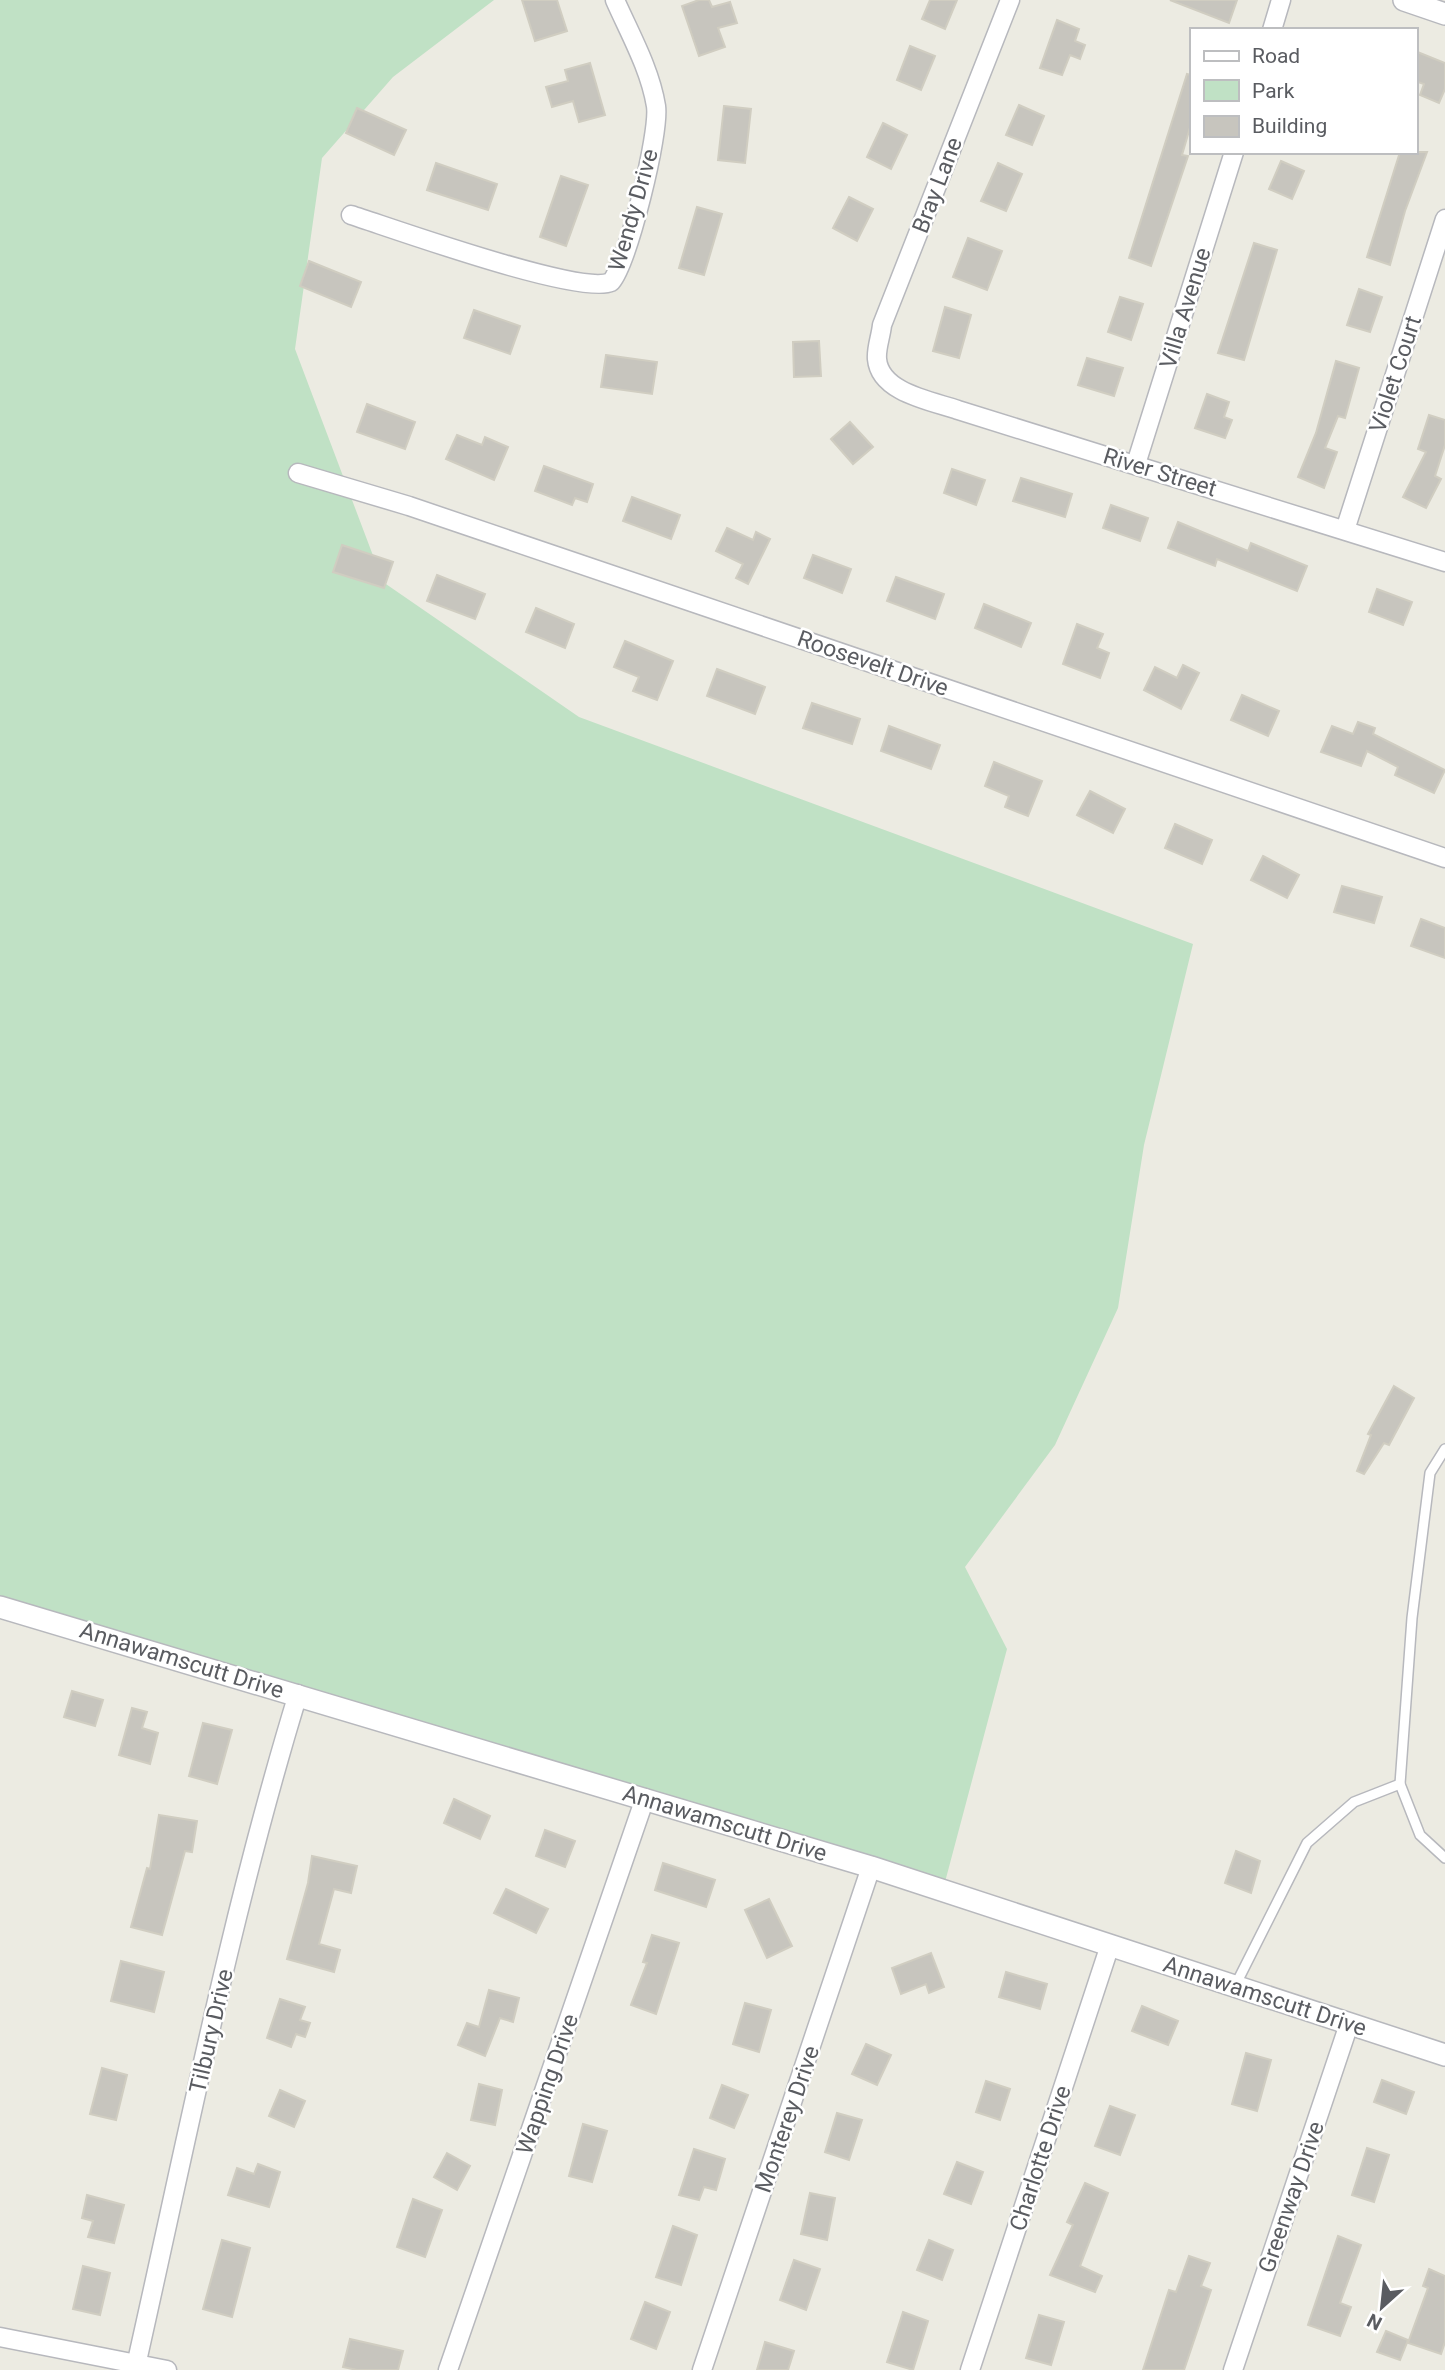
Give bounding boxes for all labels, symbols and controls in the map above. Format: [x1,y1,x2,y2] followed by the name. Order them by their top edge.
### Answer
[1190,28,1417,154] legend
[1252,44,1300,68] text: Road
[1252,79,1295,103] text: Park
[1252,114,1327,138] text: Building
[907,133,968,237] street label: Bray Lane
[603,146,664,275] street label: Wendy Drive
[1154,244,1217,372] street label: Villa Avenue
[1364,312,1427,436] street label: Violet Court
[1100,442,1220,503] street label: River Street
[794,625,952,702] street label: Roosevelt Drive
[77,1617,287,1704] street label: Annawamscutt Drive
[620,1780,830,1867] street label: Annawamscutt Drive
[1160,1951,1370,2042] street label: Annawamscutt Drive
[184,1966,239,2096] street label: Tilbury Drive
[511,2010,584,2158] street label: Wapping Drive
[750,2042,825,2196] street label: Monterey Drive
[1004,2082,1077,2234] street label: Charlotte Drive
[1253,2118,1330,2276] street label: Greenway Drive
[1347,2272,1417,2342] north arrow
[1363,2308,1386,2335] text: N

